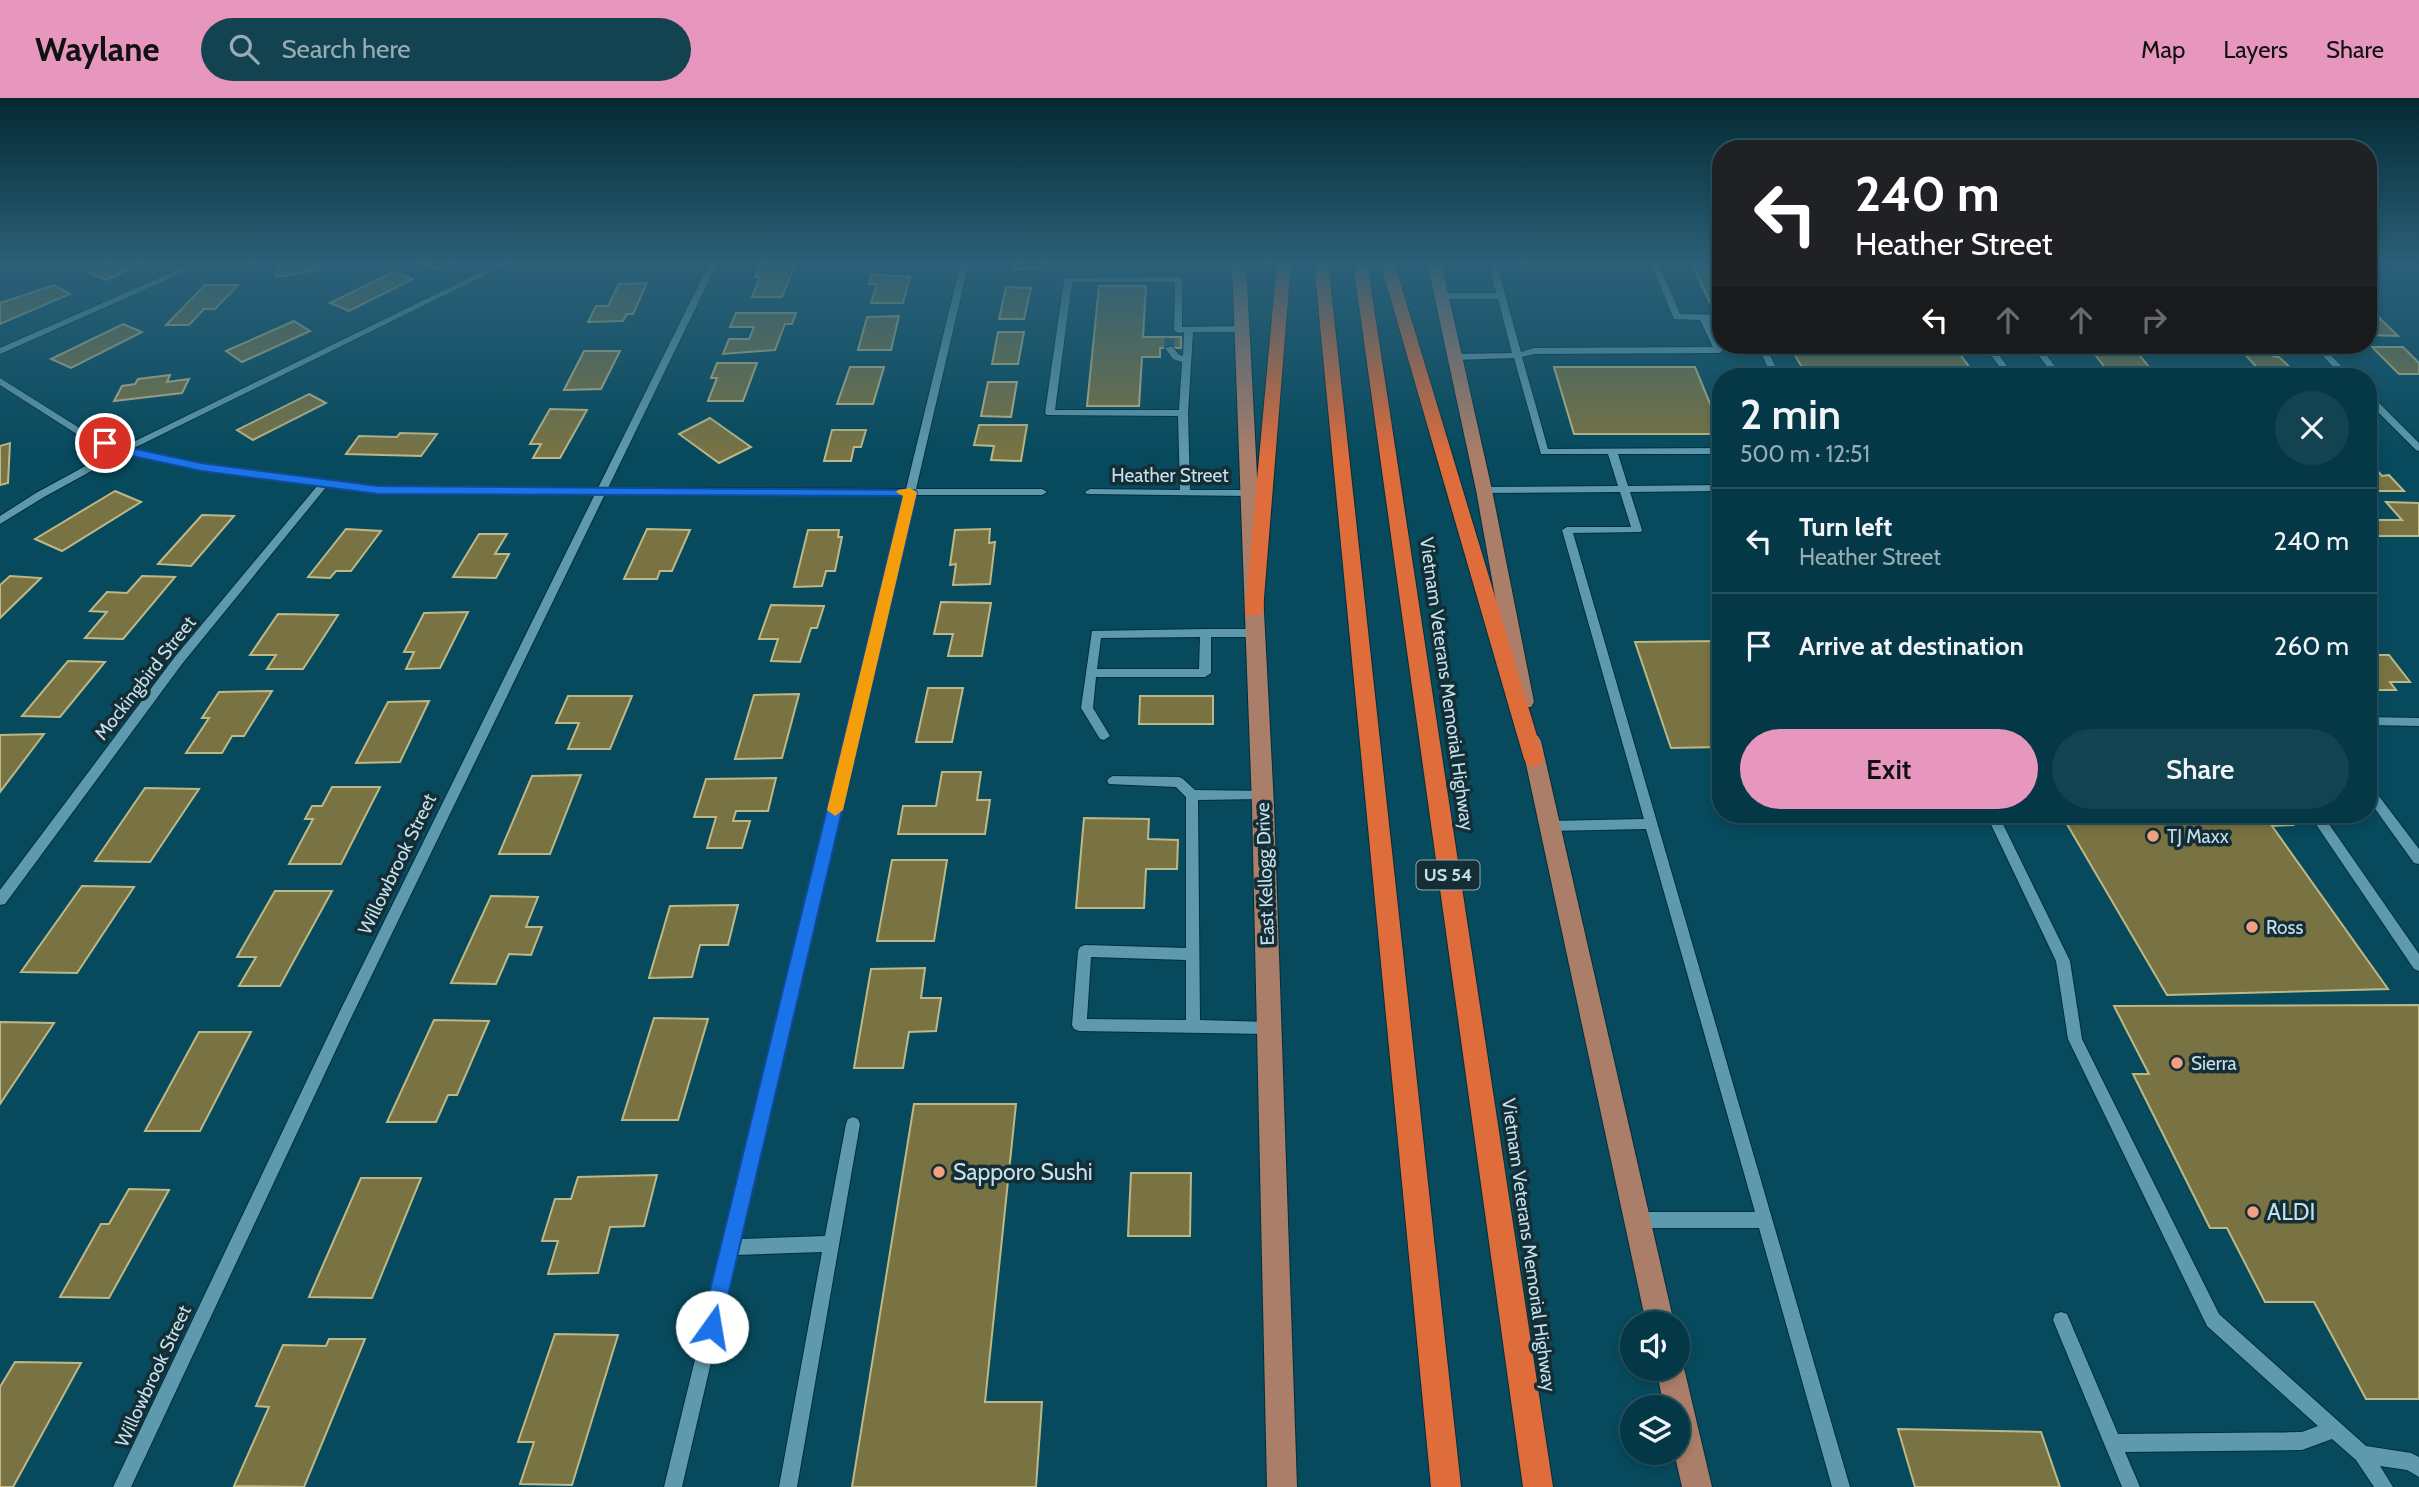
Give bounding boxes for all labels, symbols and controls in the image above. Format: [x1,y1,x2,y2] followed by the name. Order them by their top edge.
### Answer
[201,18,691,81] search box
[35,29,159,69] text: Waylane
[225,30,263,68] icon: search
[281,33,411,65] text: Search here
[2141,35,2185,64] text: Map
[2223,35,2288,64] text: Layers
[2326,35,2384,64] text: Share
[1855,164,2000,223] text: 240 m
[1740,168,1831,259] icon: left
[1855,224,2053,263] text: Heather Street
[1916,301,1954,339] icon: left
[1989,301,2027,339] icon: ahead
[2062,301,2100,339] icon: ahead
[2135,301,2173,339] icon: right
[1740,388,1841,440] text: 2 min
[2275,391,2349,465] button: close
[75,413,135,473] pin
[86,424,124,462] icon: arrive
[1740,440,1870,468] text: 500 m · 12:51
[1111,464,1229,487] street label: Heather Street
[1799,511,1892,543] text: Turn left
[1740,522,1778,560] icon: left
[2274,525,2349,557] text: 240 m
[1415,536,1479,833] street label: Vietnam Veterans Memorial Highway
[1799,543,1941,571] text: Heather Street
[89,611,201,745] street label: Mockingbird Street
[1740,627,1778,665] icon: arrive
[1799,630,2024,662] text: Arrive at destination
[2274,630,2349,662] text: 260 m
[1740,729,2038,809] button: Exit
[2052,729,2349,809] button: Share
[353,789,441,938] street label: Willowbrook Street
[1251,802,1279,946] street label: East Kellogg Drive
[2167,825,2229,848] place label: TJ Maxx
[2145,828,2161,844] marker: TJ Maxx
[1416,860,1480,890] road number: US 54
[2266,916,2303,939] place label: Ross
[2244,919,2260,935] marker: Ross
[2191,1052,2237,1075] place label: Sierra
[2169,1055,2185,1071] marker: Sierra
[1497,1097,1561,1394] street label: Vietnam Veterans Memorial Highway
[953,1158,1093,1186] place label: Sapporo Sushi
[931,1164,947,1180] marker: Sapporo Sushi
[2267,1198,2315,1226] place label: ALDI
[2245,1204,2261,1220] marker: ALDI
[675,1290,749,1364] position arrow
[110,1301,196,1451] street label: Willowbrook Street
[1620,1311,1690,1465] map controls
[1620,1311,1690,1381] button: sound
[1620,1395,1690,1465] button: layers

